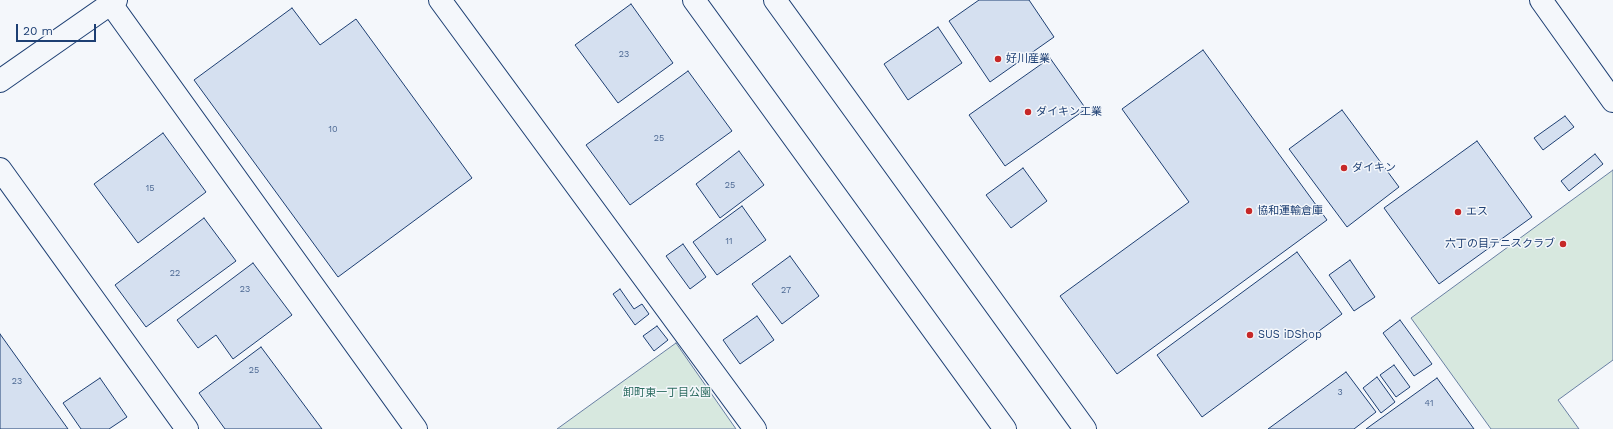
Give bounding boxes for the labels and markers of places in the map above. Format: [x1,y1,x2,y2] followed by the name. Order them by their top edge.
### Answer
[1006,52,1050,66] place label: 好川産業
[993,54,1003,64] marker: 好川産業
[1036,105,1102,119] place label: ダイキン工業
[1023,107,1033,117] marker: ダイキン工業
[1352,161,1396,175] place label: ダイキン
[1339,163,1349,173] marker: ダイキン
[1257,204,1323,218] place label: 協和運輸倉庫
[1466,205,1488,219] place label: エス
[1244,206,1254,216] marker: 協和運輸倉庫
[1453,207,1463,217] marker: エス
[1445,237,1555,251] place label: 六丁の目テニスクラブ
[1558,239,1568,249] marker: 六丁の目テニスクラブ
[1258,328,1322,342] place label: SUS iDShop
[1245,330,1255,340] marker: SUS iDShop

